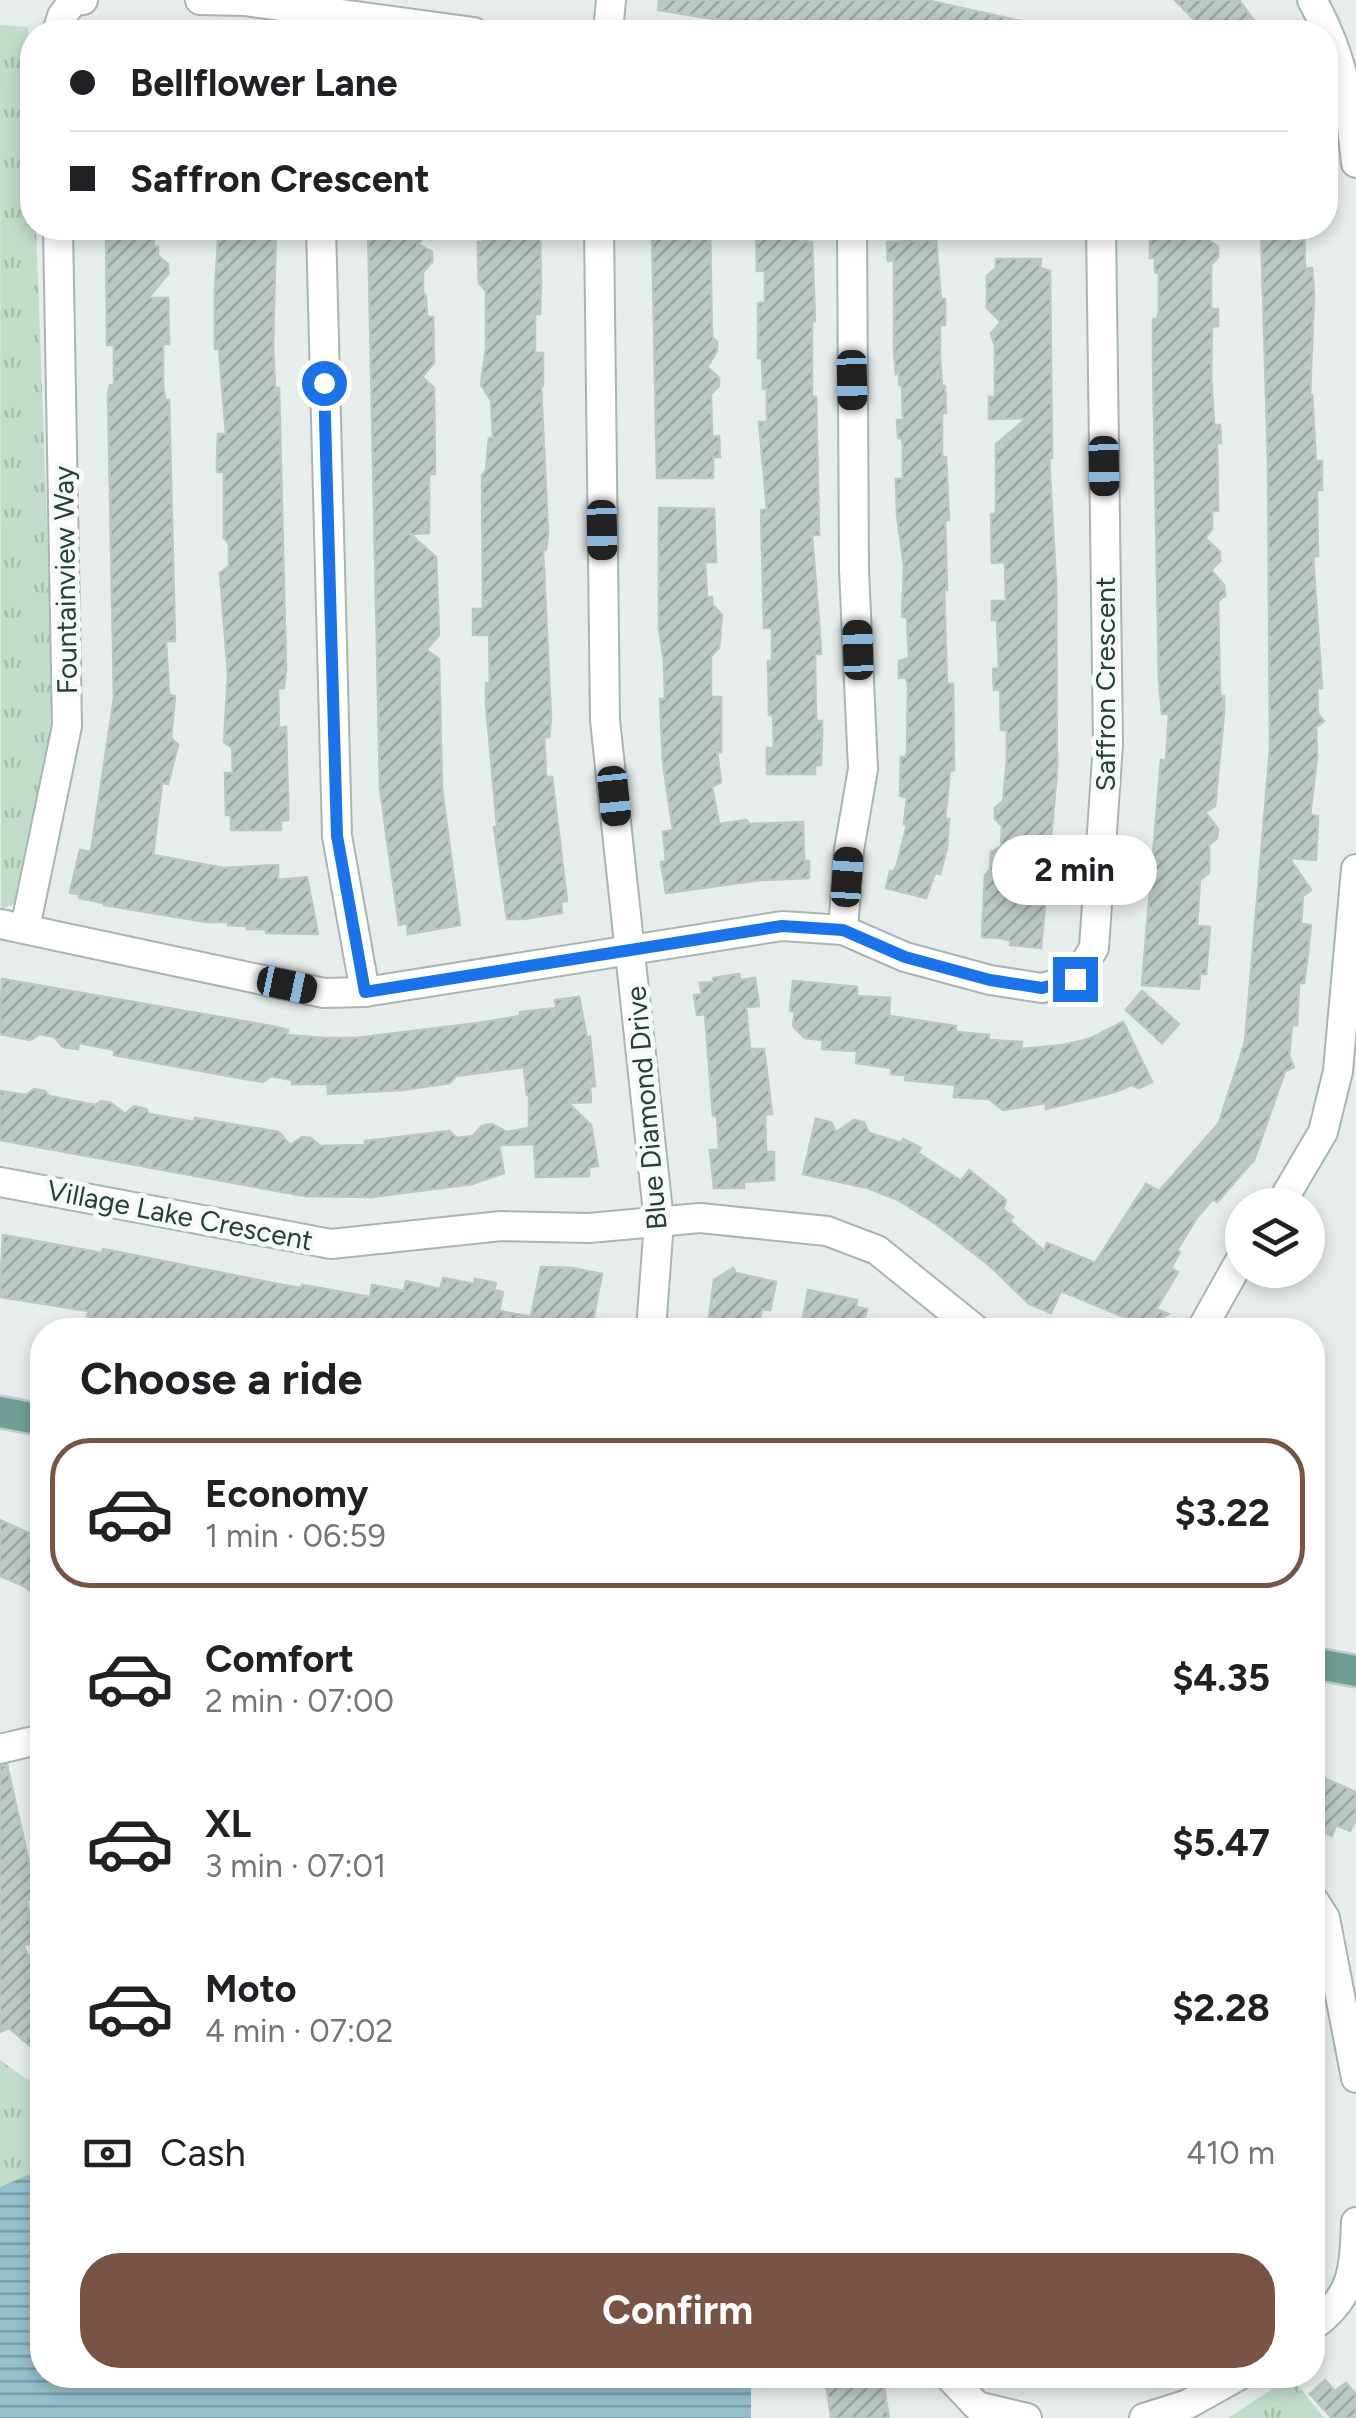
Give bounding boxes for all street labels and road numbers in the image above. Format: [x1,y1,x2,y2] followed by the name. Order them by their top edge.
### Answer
[46,465,84,695] street label: Fountainview Way
[1088,576,1122,792] street label: Saffron Crescent
[618,985,674,1231] street label: Blue Diamond Drive
[44,1173,316,1257] street label: Village Lake Crescent

